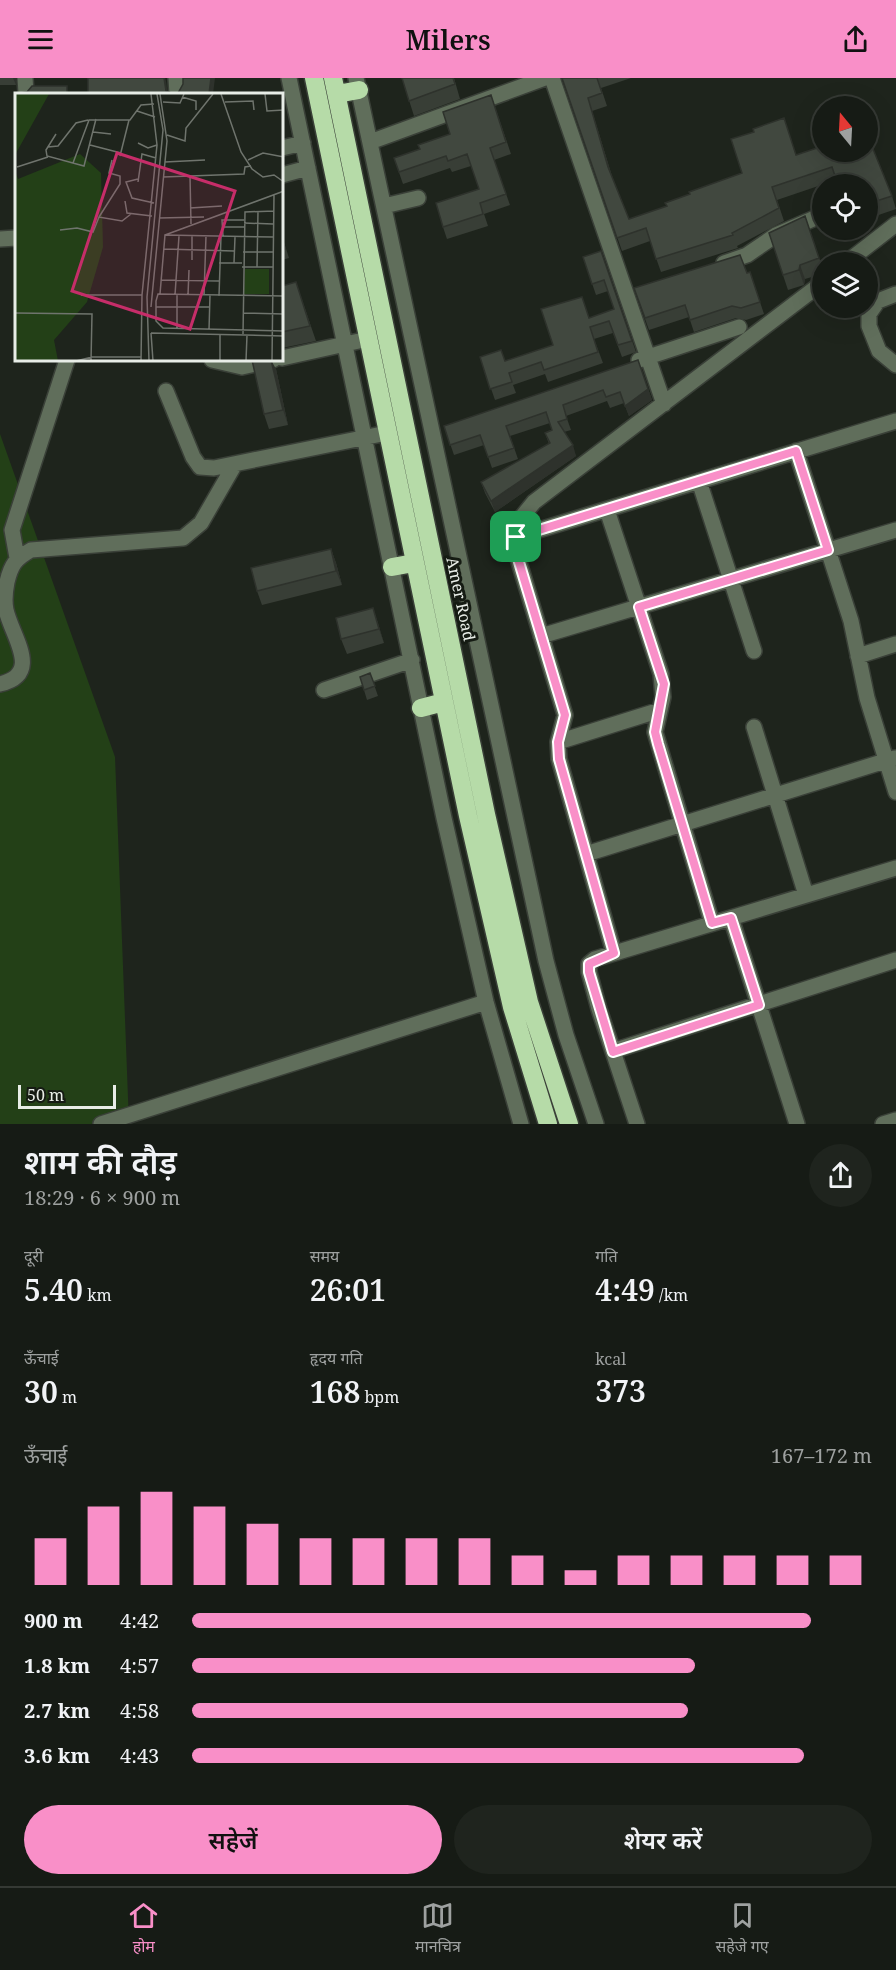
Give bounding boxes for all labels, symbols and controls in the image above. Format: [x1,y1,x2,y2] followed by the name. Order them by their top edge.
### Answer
[405,21,491,58] text: Milers
[24,23,57,56] icon: menu
[839,23,872,56] icon: share
[15,93,284,362] inset map
[812,96,878,162] north arrow
[812,96,878,318] map controls
[812,174,878,240] button: locate
[812,252,878,318] button: layers
[490,511,541,562] pin
[499,520,532,553] icon: arrive
[441,555,481,643] street label: Amer Road
[18,1082,116,1110] scale bar
[27,1084,64,1106] text: 50 m
[24,1139,177,1184] text: शाम की दौड़
[809,1144,872,1207] button: share
[24,1184,180,1211] text: 18:29 · 6 × 900 m
[24,1245,43,1267] text: दूरी
[310,1245,339,1267] text: समय
[595,1245,618,1267] text: गति
[24,1269,83,1310] text: 5.40
[310,1269,386,1310] text: 26:01
[595,1269,655,1310] text: 4:49
[83,1284,112,1306] text: km
[655,1284,688,1306] text: /km
[24,1347,59,1369] text: ऊँचाई
[310,1347,363,1369] text: हृदय गति
[595,1348,626,1370] text: kcal
[595,1370,646,1411] text: 373
[24,1371,58,1412] text: 30
[310,1371,360,1412] text: 168
[58,1386,77,1408] text: m
[360,1386,399,1408] text: bpm
[24,1442,67,1469] text: ऊँचाई
[771,1442,872,1469] text: 167–172 m
[24,1607,83,1634] text: 900 m
[120,1607,159,1634] text: 4:42
[24,1652,90,1679] text: 1.8 km
[120,1652,159,1679] text: 4:57
[24,1697,90,1724] text: 2.7 km
[120,1697,159,1724] text: 4:58
[24,1742,90,1769] text: 3.6 km
[120,1742,159,1769] text: 4:43
[24,1805,442,1874] button: सहेजें
[454,1805,872,1874] button: शेयर करें
[127,1899,160,1959] tab: होम
[415,1899,461,1959] tab: मानचित्र
[715,1899,769,1959] tab: सहेजे गए

